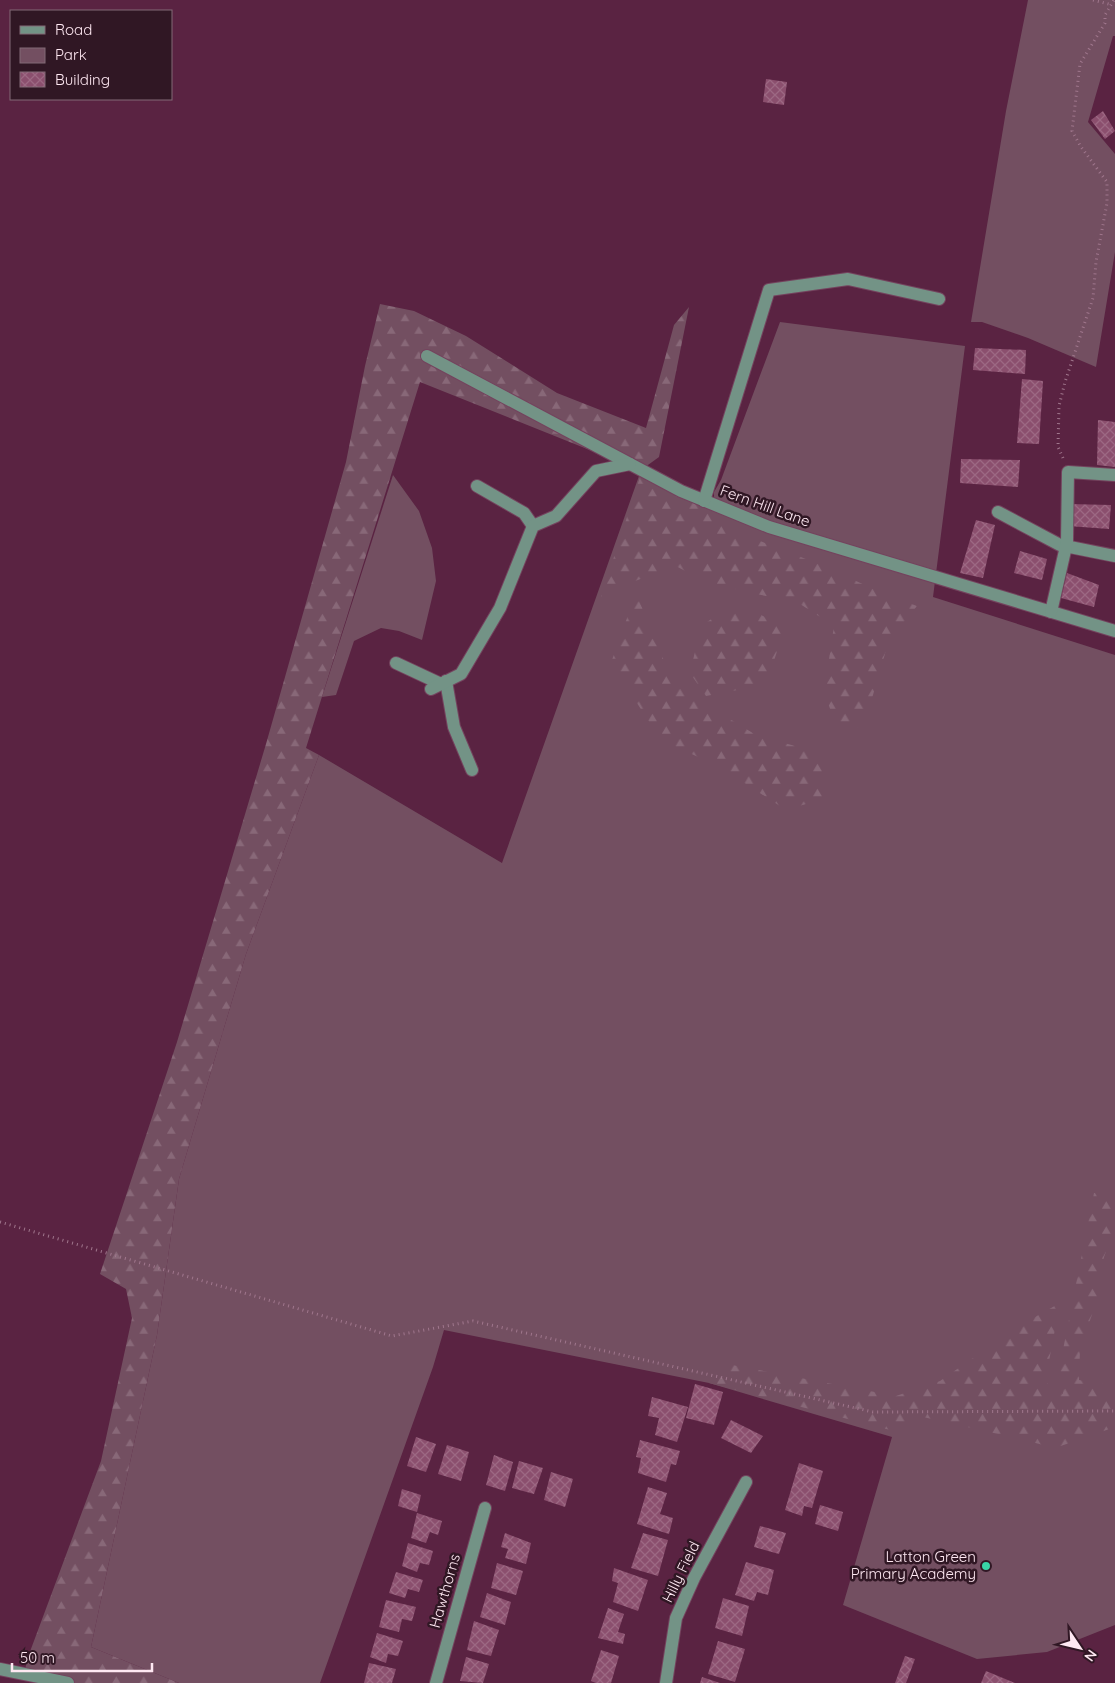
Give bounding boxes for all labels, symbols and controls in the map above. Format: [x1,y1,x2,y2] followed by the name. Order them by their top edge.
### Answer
[10,10,172,100] legend
[55,20,92,39] text: Road
[55,45,87,64] text: Park
[55,70,110,89] text: Building
[718,480,813,531] street label: Fern Hill Lane
[658,1538,704,1606] street label: Hilly Field
[851,1547,976,1583] place label: Latton Green Primary Academy
[425,1552,464,1630] street label: Hawthorns
[980,1560,992,1572] marker: Latton Green Primary Academy
[1055,1623,1105,1673] north arrow
[12,1640,152,1672] scale bar
[1080,1646,1101,1665] text: N
[20,1648,55,1667] text: 50 m

